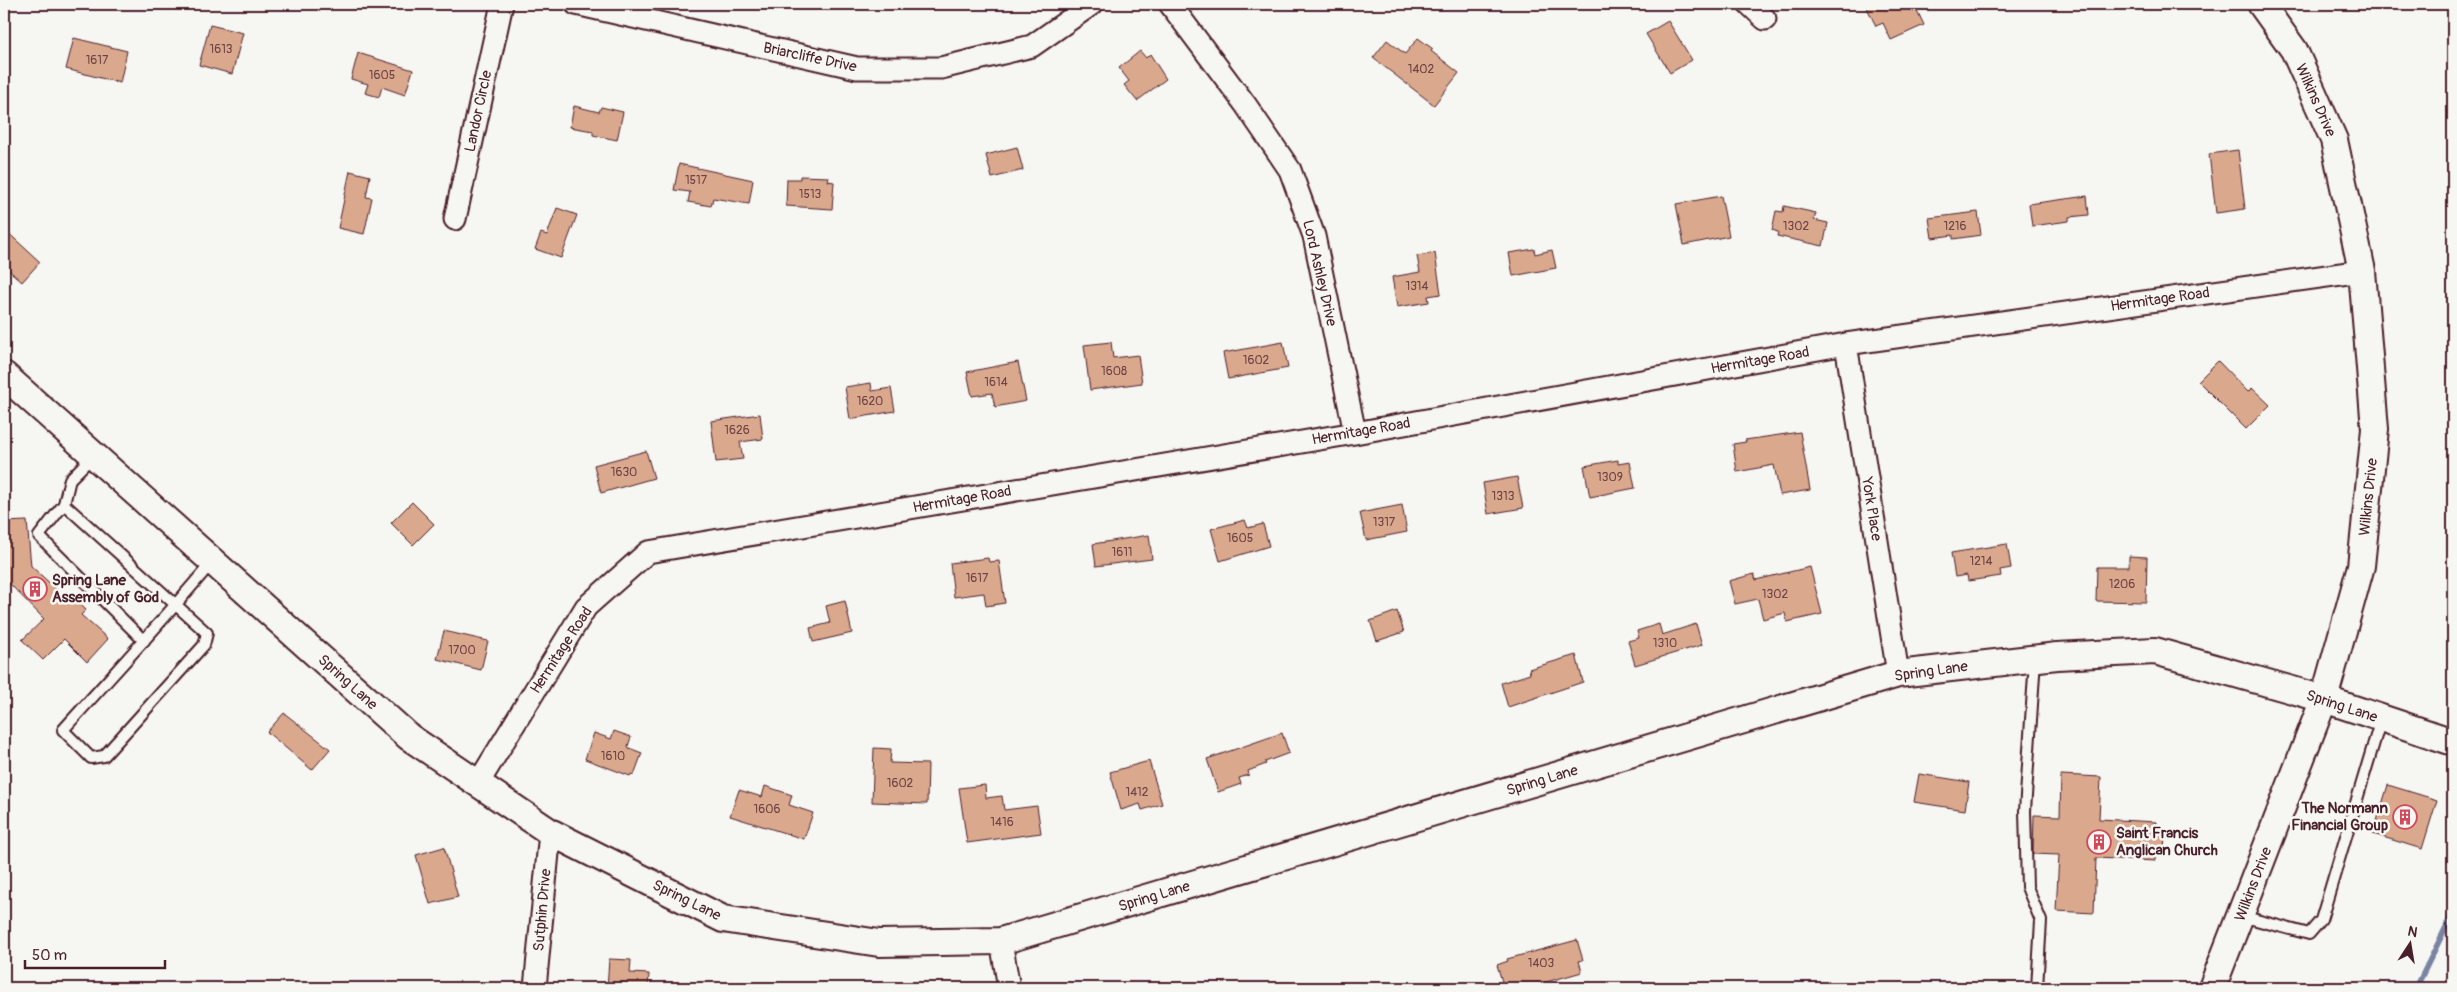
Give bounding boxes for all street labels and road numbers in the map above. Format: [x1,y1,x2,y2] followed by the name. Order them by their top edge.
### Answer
[761,38,859,77] street label: Briarcliffe Drive
[2291,61,2340,140] street label: Wilkins Drive
[461,68,497,154] street label: Landor Circle
[1298,218,1341,329] street label: Lord Ashley Drive
[2109,283,2211,316] street label: Hermitage Road
[1709,342,1811,379] street label: Hermitage Road
[1310,413,1412,450] street label: Hermitage Road
[2355,457,2382,537] street label: Wilkins Drive
[1857,475,1886,543] street label: York Place
[911,481,1013,518] street label: Hermitage Road
[526,603,597,697] street label: Hermitage Road
[314,651,382,715] street label: Spring Lane
[1893,657,1970,686] street label: Spring Lane
[2304,686,2380,727] street label: Spring Lane
[1504,760,1581,800] street label: Spring Lane
[2231,844,2277,924] street label: Wilkins Drive
[529,867,556,952] street label: Sutphin Drive
[649,876,725,925] street label: Spring Lane
[1116,876,1193,916] street label: Spring Lane

